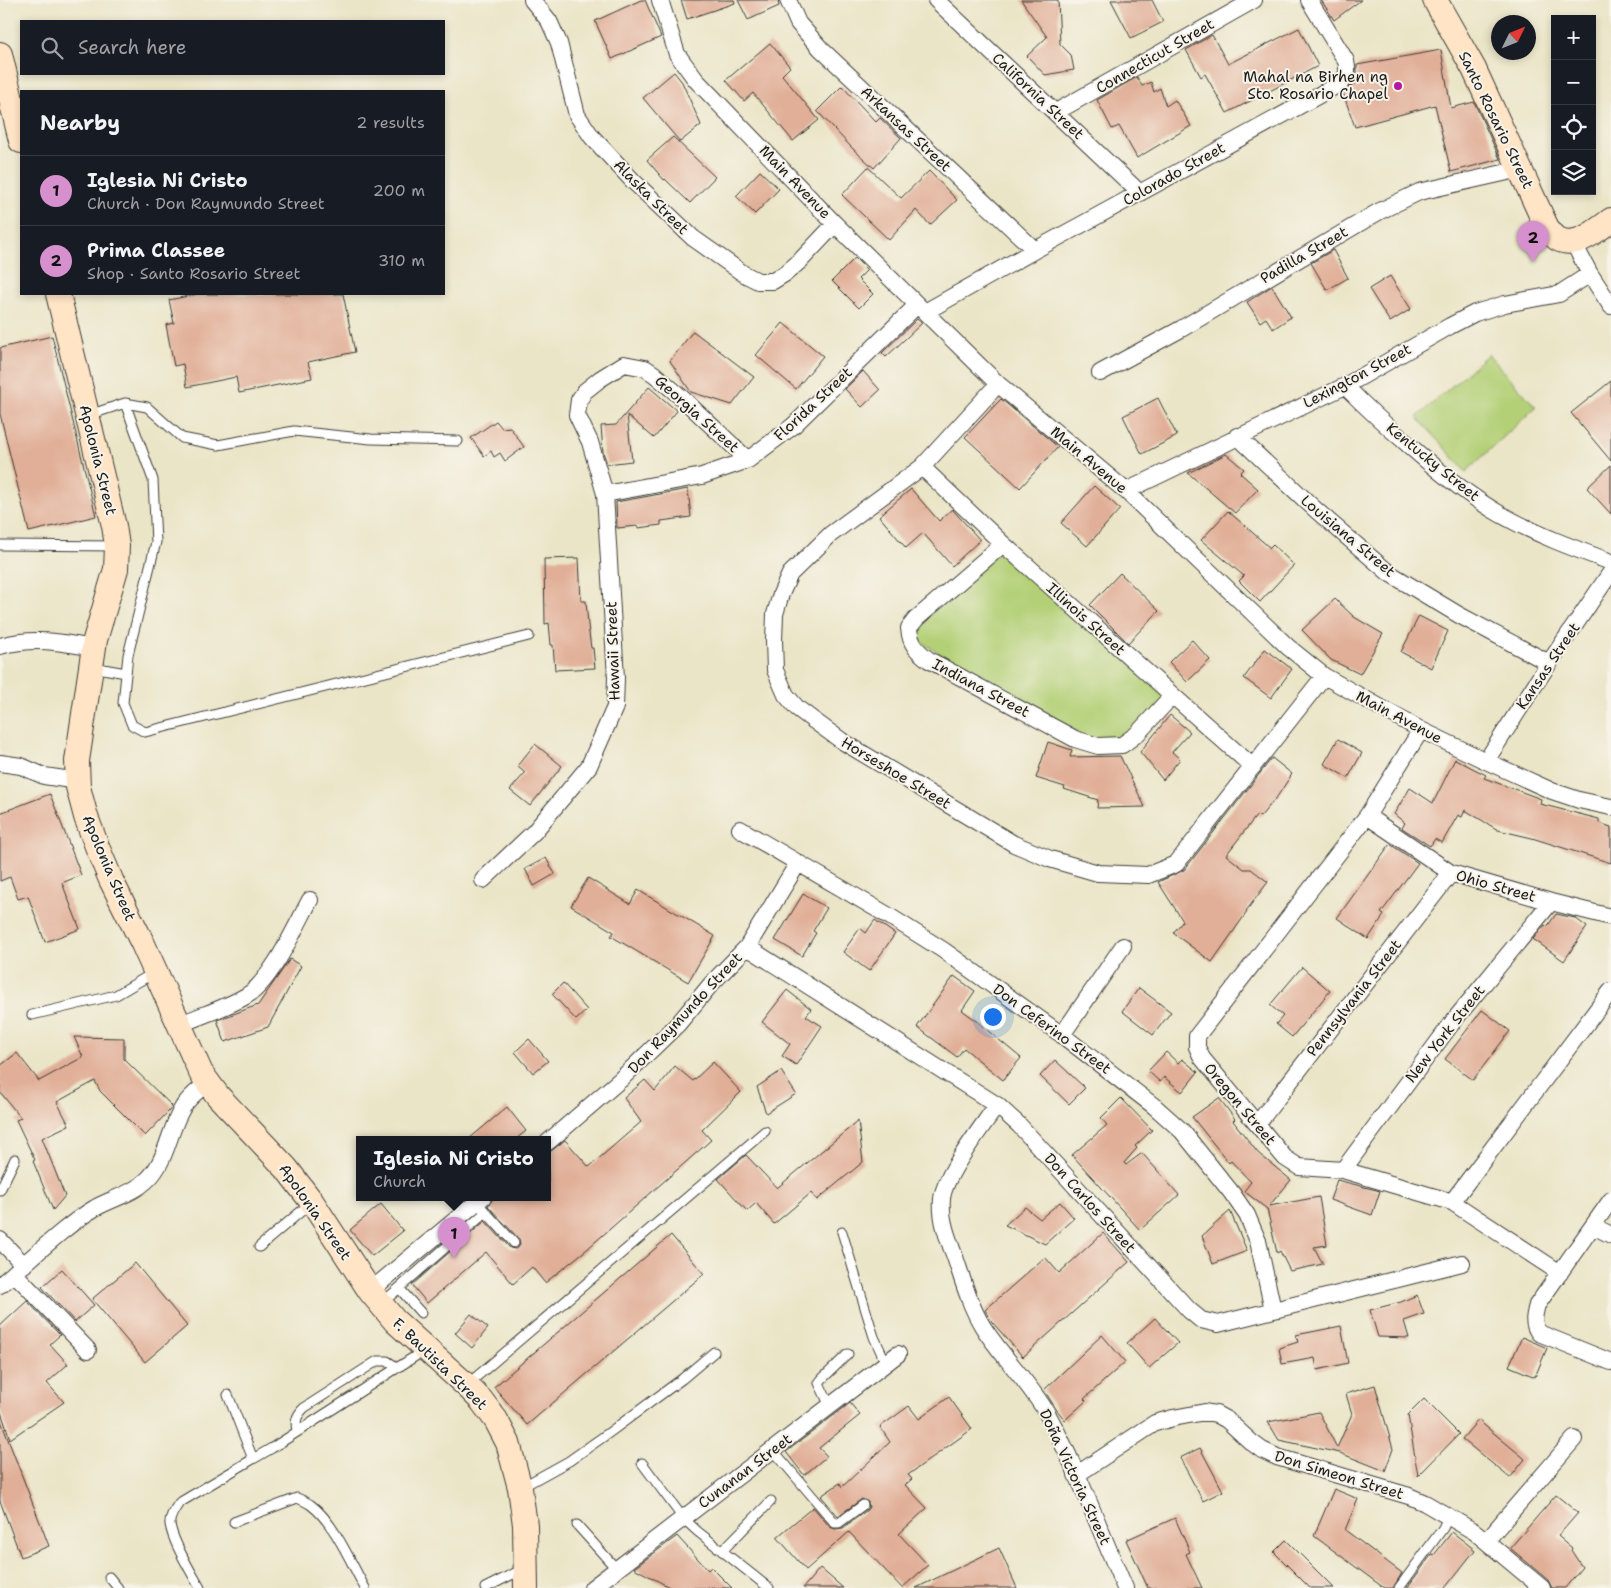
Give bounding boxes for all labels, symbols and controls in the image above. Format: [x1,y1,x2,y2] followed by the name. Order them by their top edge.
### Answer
[1092,14,1218,98] street label: Connecticut Street
[1491,15,1536,60] north arrow
[1551,15,1596,195] map controls
[1551,15,1596,60] button: +
[20,20,445,75] search box
[38,34,66,62] icon: search
[78,35,187,60] text: Search here
[988,48,1088,144] street label: California Street
[1454,48,1538,192] street label: Santo Rosario Street
[1551,60,1596,105] button: −
[1243,67,1388,104] place label: Mahal na Birhen ng Sto. Rosario Chapel
[1392,80,1404,92] marker: Mahal na Birhen ng Sto. Rosario Chapel
[856,82,956,176] street label: Arkansas Street
[1551,105,1596,150] button: locate
[40,109,120,137] text: Nearby
[356,112,425,133] text: 2 results
[1119,138,1229,210] street label: Colorado Street
[755,141,835,223] street label: Main Avenue
[1551,150,1596,195] button: layers
[609,155,693,239] street label: Alaska Street
[87,168,248,193] text: Iglesia Ni Cristo
[52,180,60,201] text: 1
[373,180,425,201] text: 200 m
[87,193,325,214] text: Church · Don Raymundo Street
[1517,221,1549,262] pin: 2
[1256,222,1352,288] street label: Padilla Street
[87,238,225,263] text: Prima Classee
[50,250,62,271] text: 2
[378,250,425,271] text: 310 m
[87,263,301,284] text: Shop · Santo Rosario Street
[1299,339,1415,413] street label: Lexington Street
[770,363,856,445] street label: Florida Street
[651,371,743,457] street label: Georgia Street
[75,403,121,517] street label: Apolonia Street
[1382,418,1484,506] street label: Kentucky Street
[1046,422,1132,498] street label: Main Avenue
[1297,491,1399,581] street label: Louisiana Street
[1042,578,1130,660] street label: Illinois Street
[601,601,625,701] street label: Hawaii Street
[1511,619,1585,713] street label: Kansas Street
[929,654,1033,722] street label: Indiana Street
[1352,686,1446,748] street label: Main Avenue
[837,732,955,814] street label: Horseshoe Street
[78,812,140,924] street label: Apolonia Street
[1454,865,1538,907] street label: Ohio Street
[1302,935,1406,1061] street label: Pennsylvania Street
[623,948,747,1078] street label: Don Raymundo Street
[989,979,1115,1079] street label: Don Ceferino Street
[1401,981,1489,1087] street label: New York Street
[980,1004,1006,1030] your location
[1200,1059,1280,1149] street label: Oregon Street
[356,1136,551,1201] popup
[373,1146,534,1171] text: Iglesia Ni Cristo
[1040,1149,1140,1257] street label: Don Carlos Street
[274,1160,356,1264] street label: Apolonia Street
[373,1171,426,1192] text: Church
[438,1217,470,1258] pin: 1
[388,1314,492,1414] street label: F. Bautista Street
[1035,1406,1115,1548] street label: Doña Victoria Street
[694,1429,796,1513] street label: Cunanan Street
[1272,1446,1406,1504] street label: Don Simeon Street

